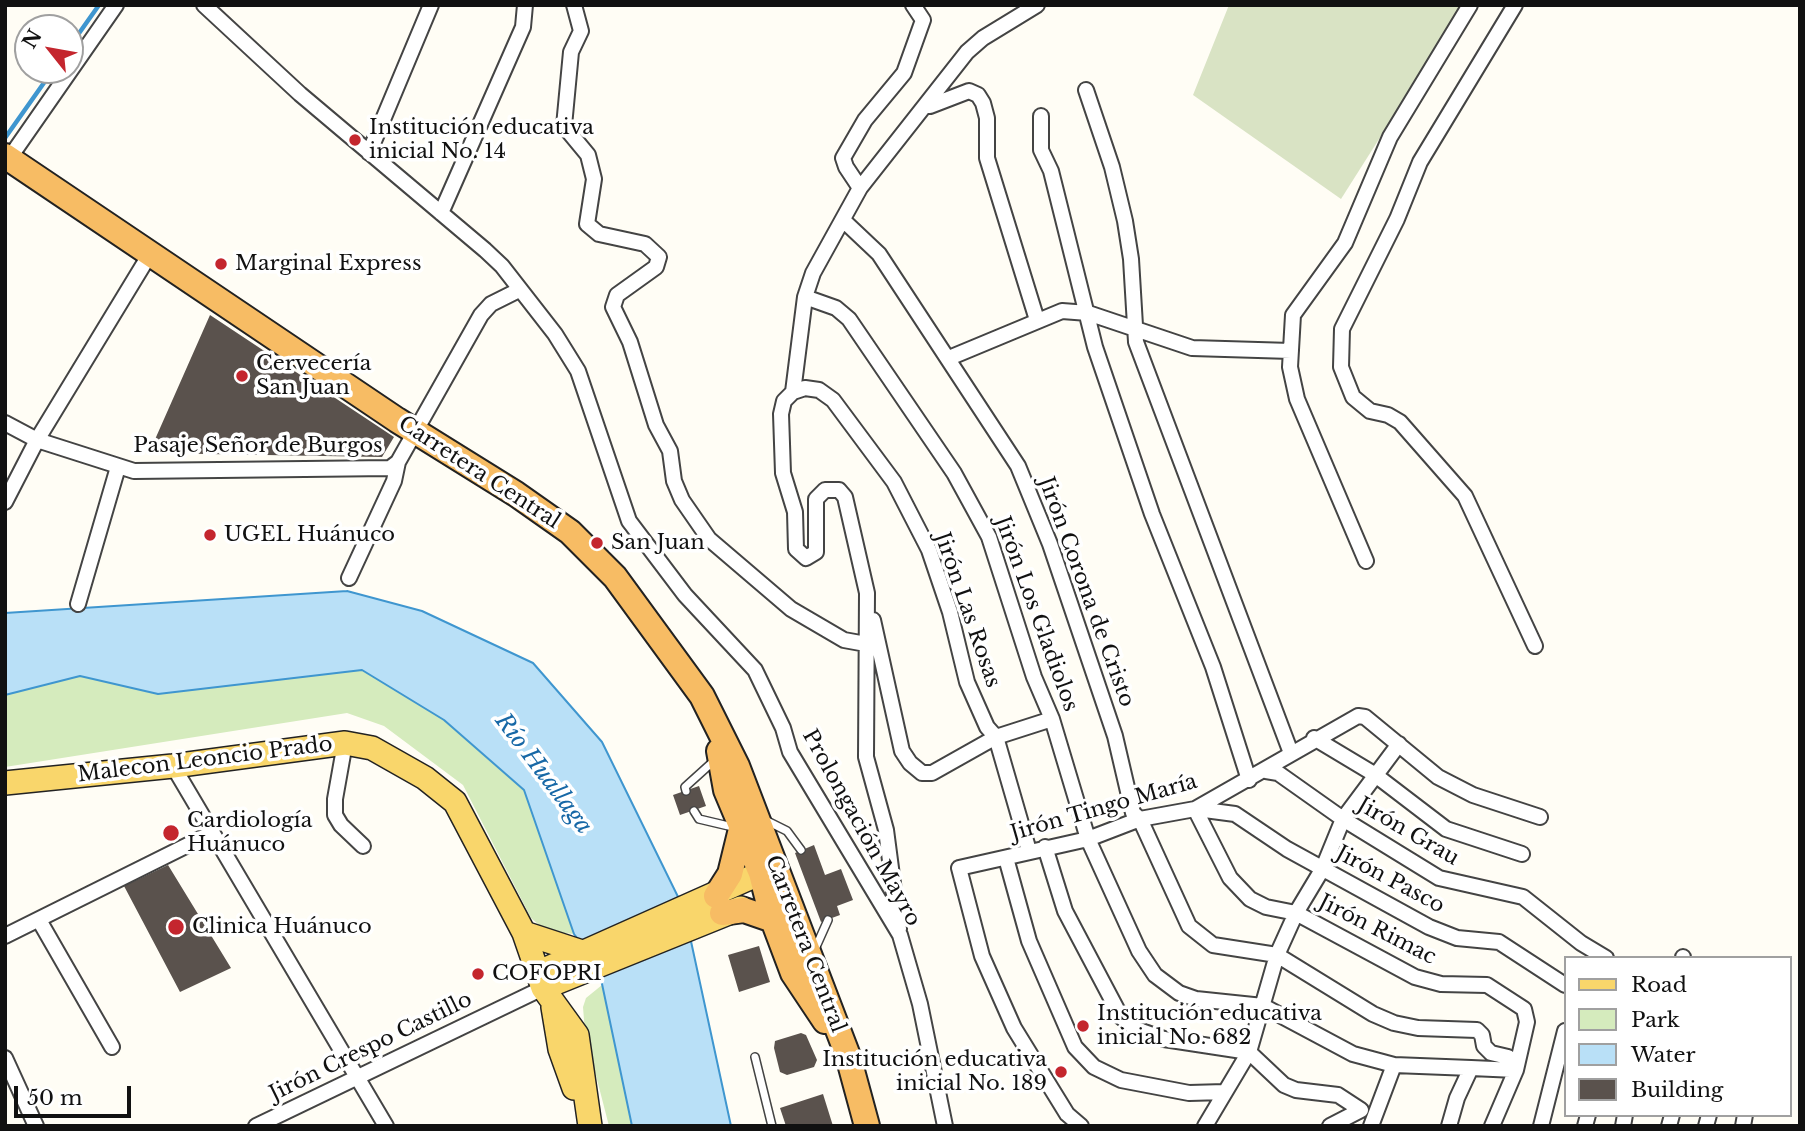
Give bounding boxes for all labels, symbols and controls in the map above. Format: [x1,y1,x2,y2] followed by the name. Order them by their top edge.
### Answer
[14,14,84,84] north arrow
[18,25,47,53] text: N
[369,115,594,165] place label: Institución educativa inicial No. 14
[347,132,363,148] marker: Institución educativa inicial No. 14
[235,251,421,277] place label: Marginal Express
[213,256,229,272] marker: Marginal Express
[256,351,371,401] place label: Cervecería San Juan
[234,368,250,384] marker: Cervecería San Juan
[393,411,565,535] street label: Carretera Central
[133,433,383,459] street label: Pasaje Señor de Burgos
[1033,474,1139,710] street label: Jirón Corona de Cristo
[989,513,1083,715] street label: Jirón Los Gladiolos
[224,522,395,548] place label: UGEL Huánuco
[202,527,218,543] marker: UGEL Huánuco
[929,529,1005,691] street label: Jirón Las Rosas
[611,530,705,556] place label: San Juan
[589,535,605,551] marker: San Juan
[489,708,597,840] water label: Río Huallaga
[796,725,926,931] street label: Prolongación Mayro
[76,732,334,788] street label: Malecon Leoncio Prado
[1008,769,1200,847] street label: Jirón Tingo María
[1353,793,1463,871] street label: Jirón Grau
[187,808,312,858] place label: Cardiología Huánuco
[161,823,181,843] marker: Cardiología Huánuco
[1331,841,1449,919] street label: Jirón Pasco
[760,852,850,1036] street label: Carretera Central
[1314,890,1440,970] street label: Jirón Rimac
[192,914,372,940] place label: Clinica Huánuco
[166,917,186,937] marker: Clinica Huánuco
[1563,956,1791,1117] legend
[492,961,602,987] place label: COFOPRI
[470,966,486,982] marker: COFOPRI
[1631,972,1687,998] text: Road
[266,987,476,1107] street label: Jirón Crespo Castillo
[1097,1001,1322,1051] place label: Institución educativa inicial No. 682
[1631,1007,1680,1033] text: Park
[1075,1018,1091,1034] marker: Institución educativa inicial No. 682
[1631,1042,1695,1068] text: Water
[822,1047,1047,1097] place label: Institución educativa inicial No. 189
[1053,1064,1069,1080] marker: Institución educativa inicial No. 189
[18,1072,135,1116] scale bar
[1631,1077,1723,1103] text: Building
[27,1085,82,1111] text: 50 m

